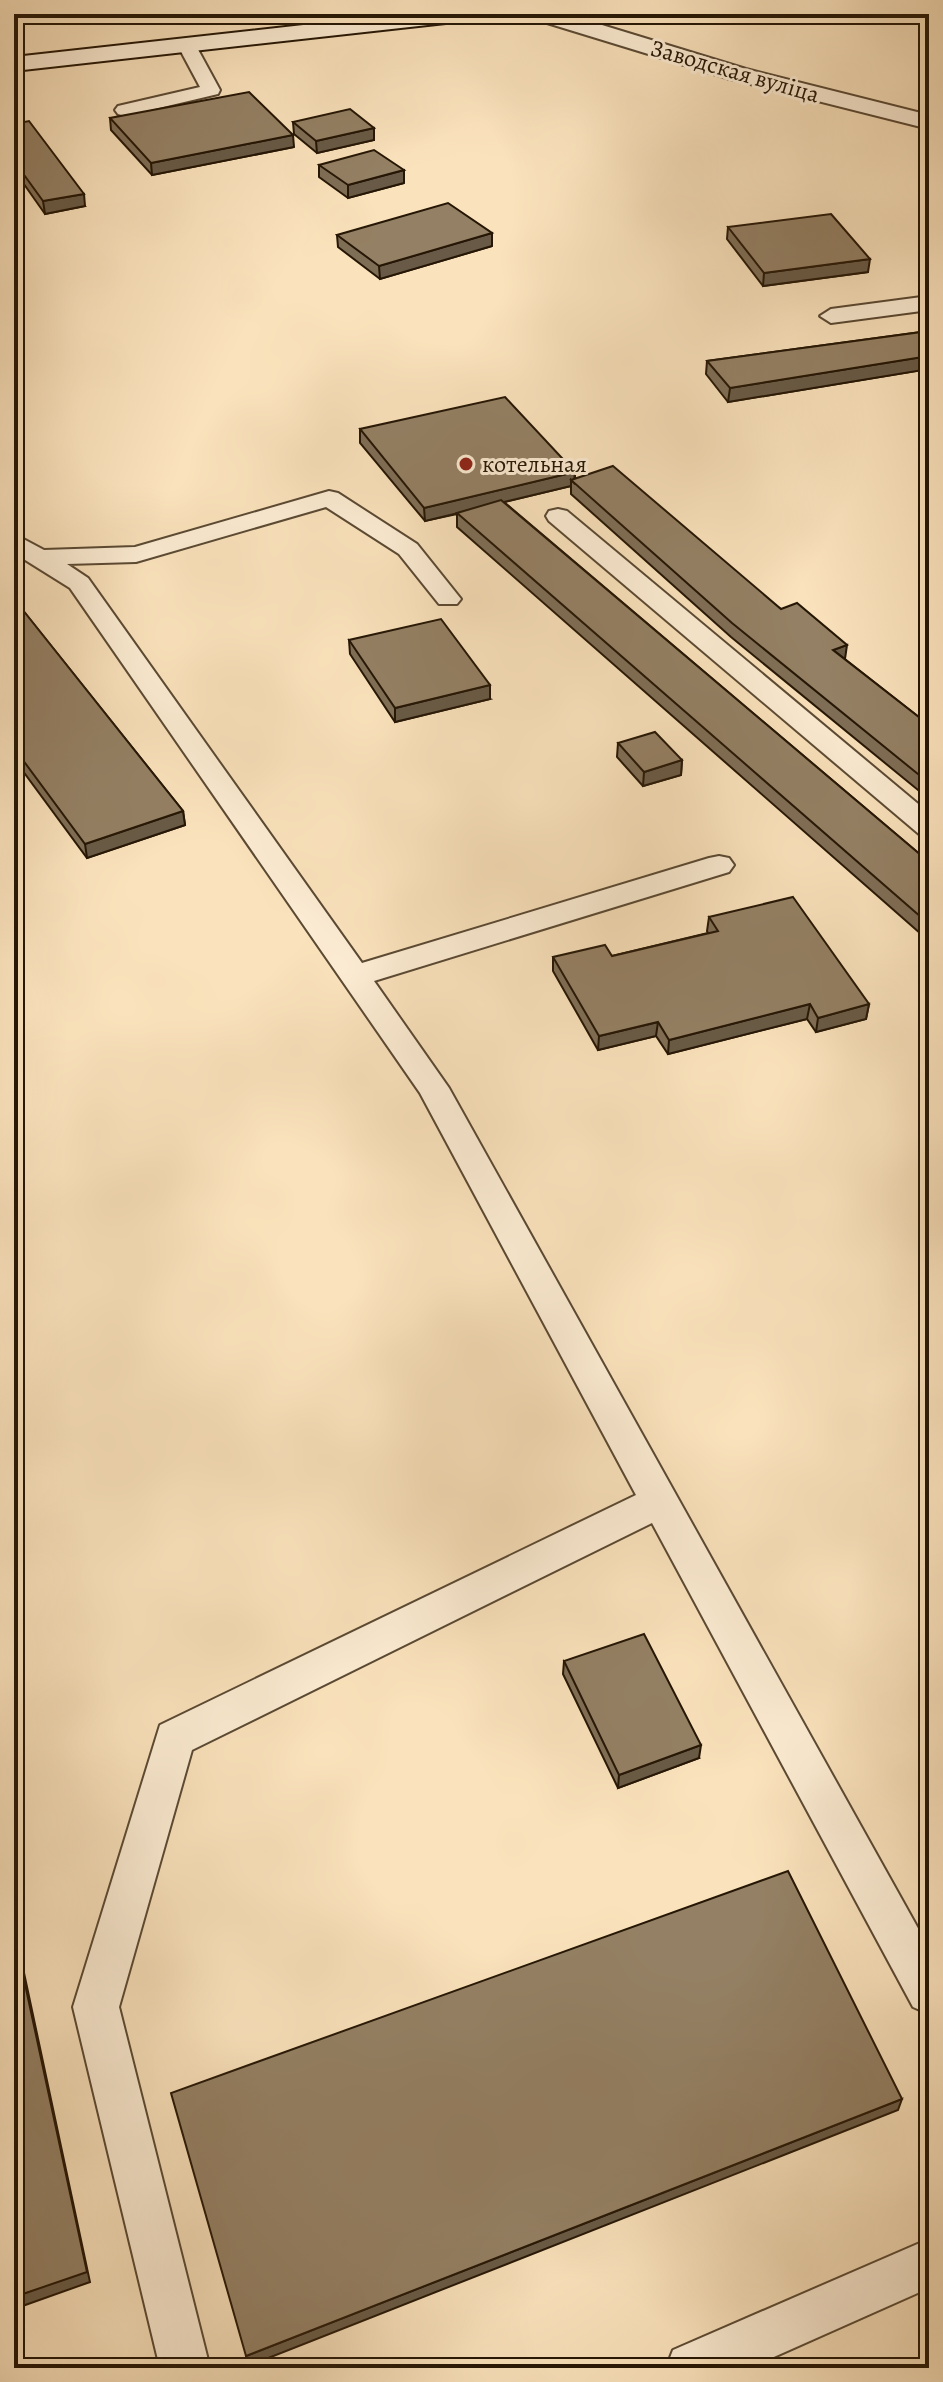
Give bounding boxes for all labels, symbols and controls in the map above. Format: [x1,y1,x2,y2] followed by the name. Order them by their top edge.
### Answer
[647,32,823,110] street label: Заводская вуліца
[482,448,587,480] place label: котельная
[457,455,475,473] marker: котельная

